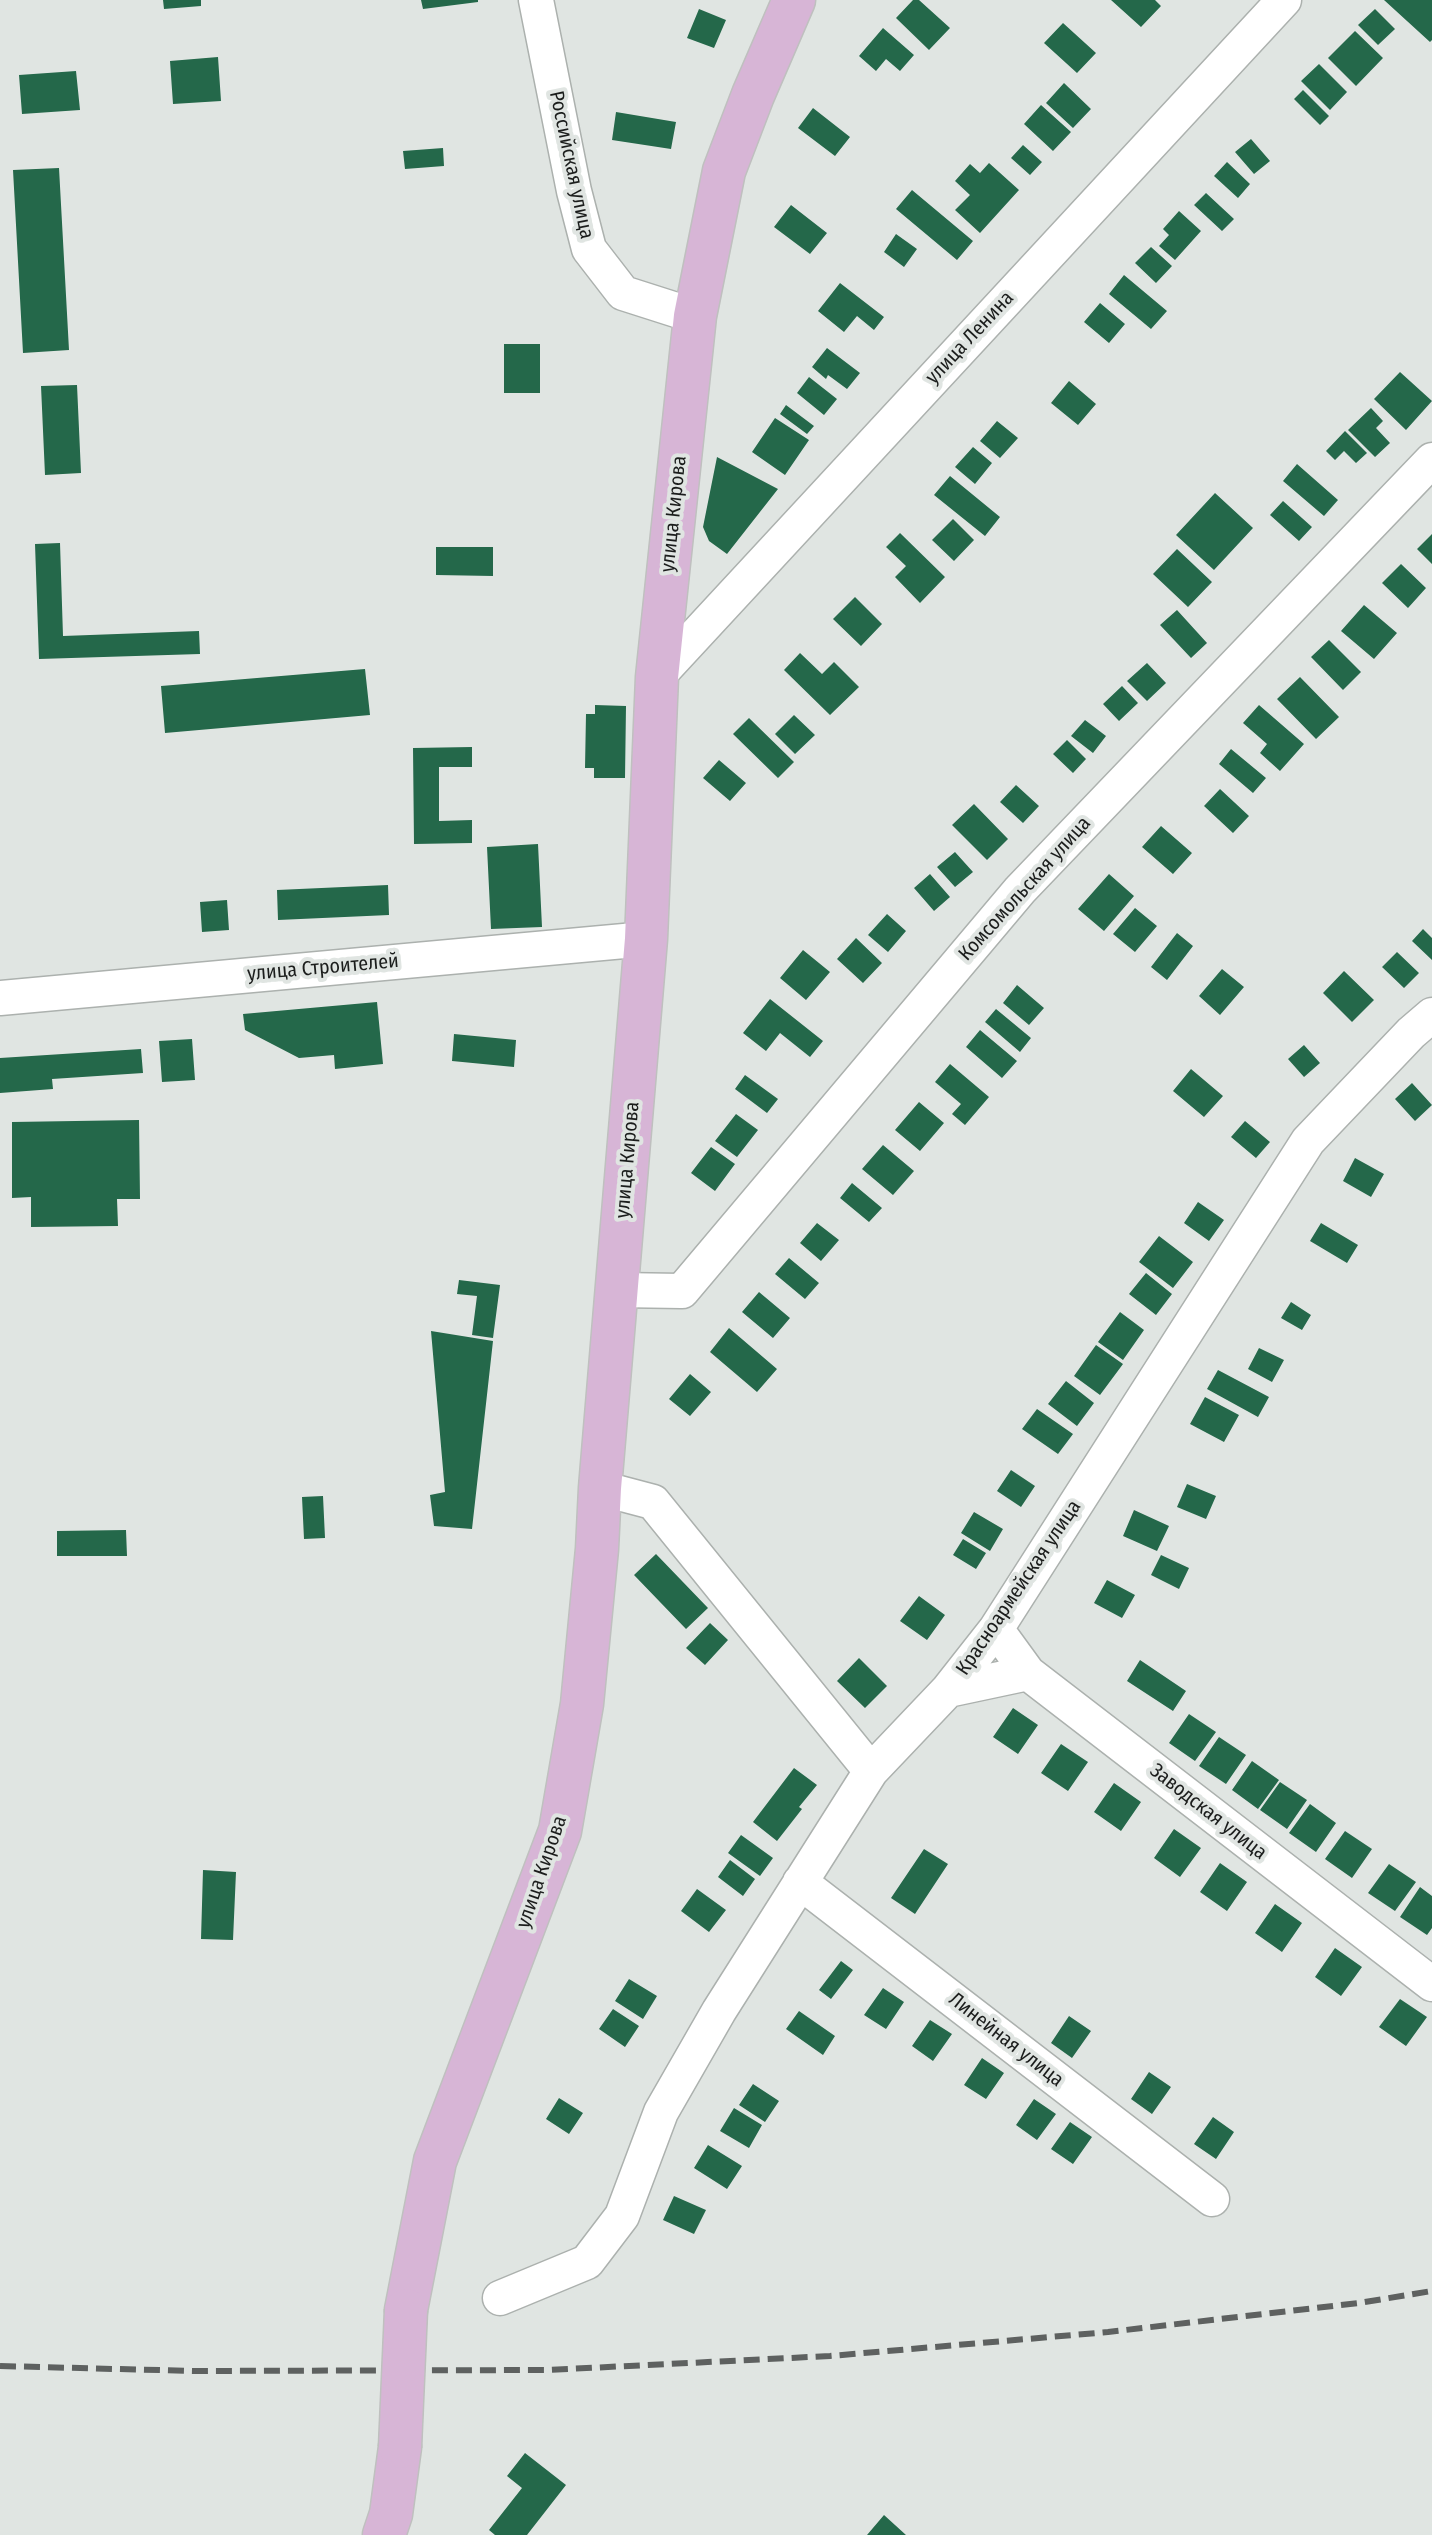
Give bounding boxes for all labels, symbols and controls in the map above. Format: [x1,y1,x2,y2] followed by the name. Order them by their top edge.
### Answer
[544,89,598,241] street label: Российская улица
[921,287,1019,389] street label: улица Ленина
[656,455,692,573] street label: улица Кирова
[954,812,1096,966] street label: Комсомольская улица
[246,949,400,987] street label: улица Строителей
[611,1101,645,1219] street label: улица Кирова
[951,1496,1087,1680] street label: Красноармейская улица
[1145,1759,1271,1865] street label: Заводская улица
[512,1813,572,1931] street label: улица Кирова
[944,1988,1068,2092] street label: Линейная улица

